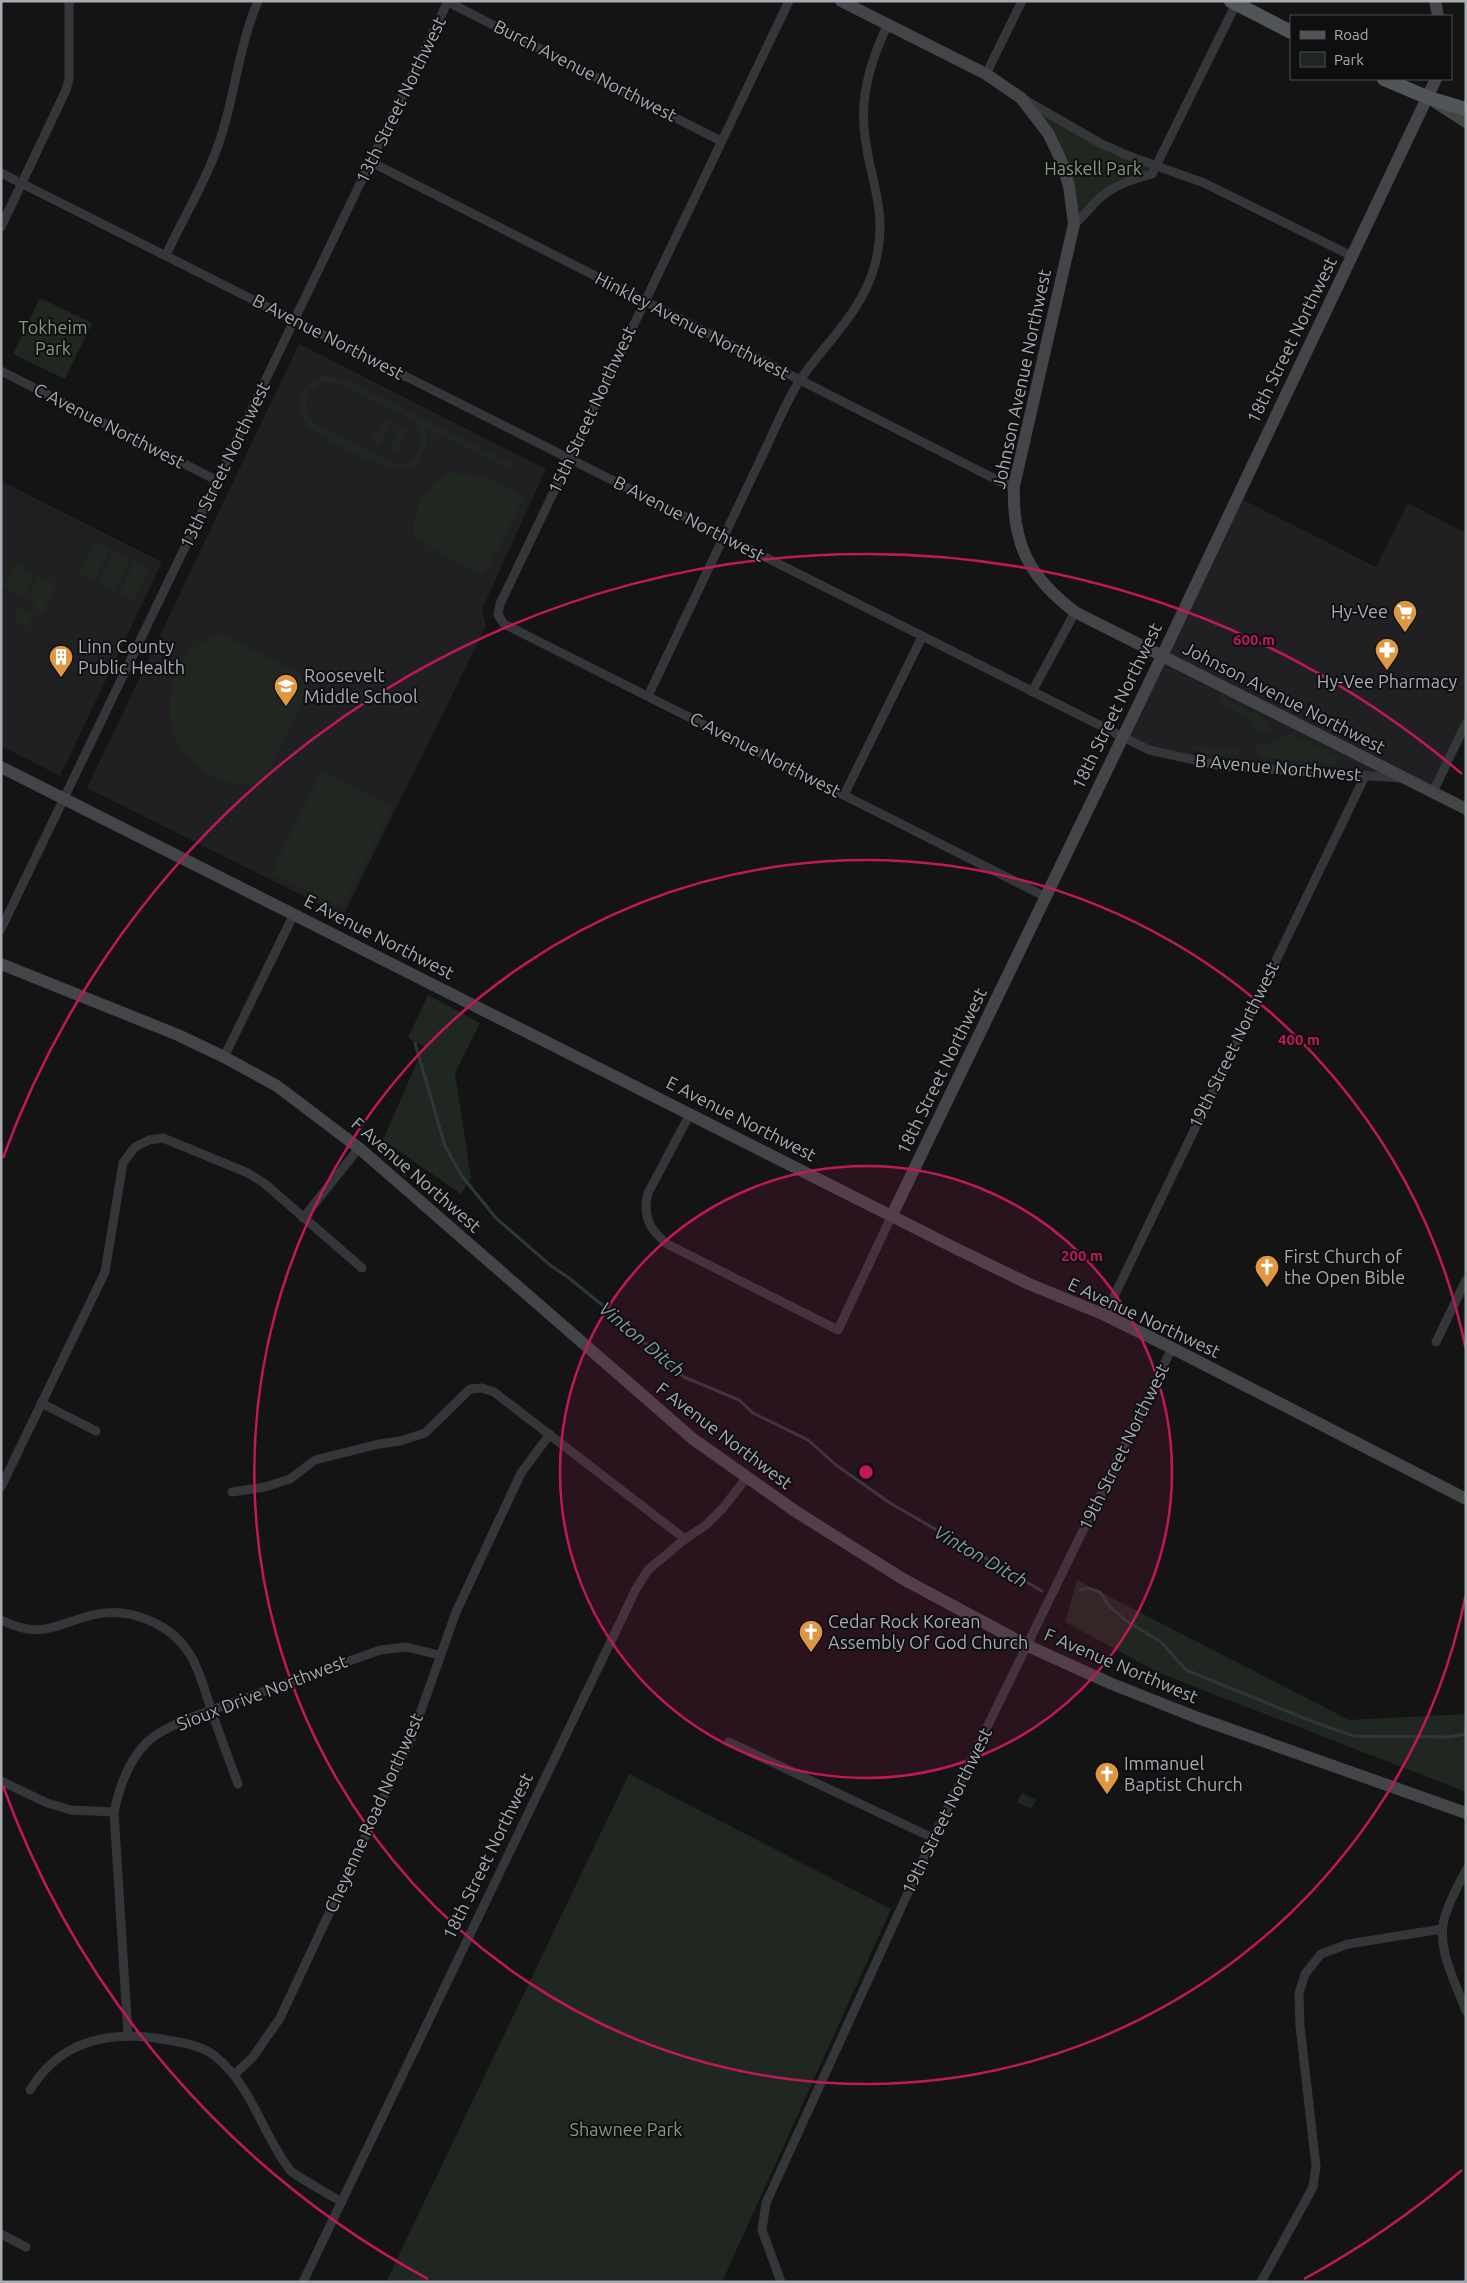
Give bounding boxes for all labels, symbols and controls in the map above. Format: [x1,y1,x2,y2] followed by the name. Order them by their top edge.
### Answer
[351,13,449,186] street label: 13th Street Northwest
[491,15,680,125] street label: Burch Avenue Northwest
[1290,15,1452,80] legend
[1334,26,1369,43] text: Road
[1334,51,1364,68] text: Park
[1044,158,1142,178] park label: Haskell Park
[1242,253,1340,426] street label: 18th Street Northwest
[592,267,793,383] street label: Hinkley Avenue Northwest
[988,267,1054,490] street label: Johnson Avenue Northwest
[250,289,407,383] street label: B Avenue Northwest
[19,317,87,358] park label: Tokheim Park
[543,323,639,496] street label: 15th Street Northwest
[31,378,188,472] street label: C Avenue Northwest
[175,378,273,551] street label: 13th Street Northwest
[611,471,768,565] street label: B Avenue Northwest
[1392,599,1418,633] supermarket icon: Hy-Vee
[1331,601,1388,621] place label: Hy-Vee
[1067,619,1165,792] street label: 18th Street Northwest
[1233,631,1275,648] text: 600 m
[78,636,185,677] place label: Linn County Public Health
[1180,637,1389,757] street label: Johnson Avenue Northwest
[1374,637,1400,671] pharmacy icon: Hy-Vee Pharmacy
[48,644,74,678] building icon: Linn County Public Health
[304,665,418,706] place label: Roosevelt Middle School
[1317,671,1457,691] place label: Hy-Vee Pharmacy
[273,673,299,707] school or university icon: Roosevelt Middle School
[687,707,844,801] street label: C Avenue Northwest
[1194,750,1362,784] street label: B Avenue Northwest
[301,890,458,983] street label: E Avenue Northwest
[1184,958,1282,1131] street label: 19th Street Northwest
[892,984,990,1157] street label: 18th Street Northwest
[1278,1031,1320,1048] text: 400 m
[663,1072,820,1165] street label: E Avenue Northwest
[348,1113,485,1236] street label: F Avenue Northwest
[1284,1246,1405,1287] place label: First Church of the Open Bible
[1061,1247,1103,1264] text: 200 m
[1254,1254,1280,1288] church icon: First Church of the Open Bible
[1065,1273,1224,1361] street label: E Avenue Northwest
[595,1297,689,1381] water label: Vinton Ditch
[1074,1360,1172,1533] street label: 19th Street Northwest
[653,1378,796,1493] street label: F Avenue Northwest
[857,1463,875,1481] centre of rings
[930,1520,1032,1592] water label: Vinton Ditch
[828,1611,1028,1652] place label: Cedar Rock Korean Assembly Of God Church
[798,1619,824,1653] church icon: Cedar Rock Korean Assembly Of God Church
[1042,1624,1201,1706] street label: F Avenue Northwest
[174,1650,350,1734] street label: Sioux Drive Northwest
[320,1710,426,1915] street label: Cheyenne Road Northwest
[897,1724,995,1897] street label: 19th Street Northwest
[1124,1753,1243,1794] place label: Immanuel Baptist Church
[1094,1761,1120,1795] church icon: Immanuel Baptist Church
[438,1769,536,1942] street label: 18th Street Northwest
[570,2119,682,2139] park label: Shawnee Park

